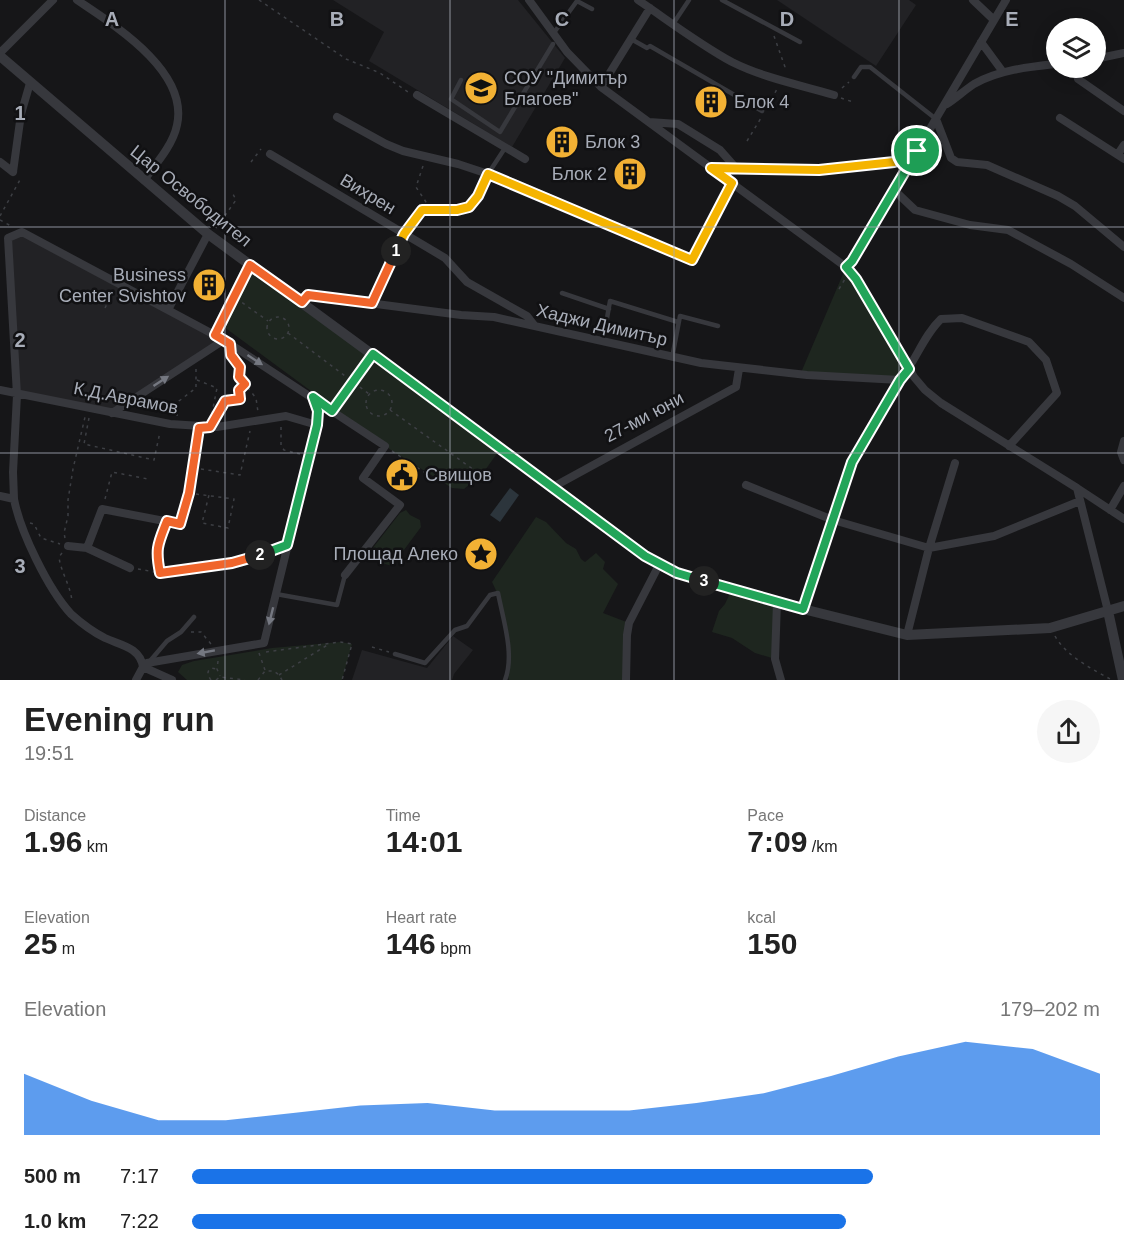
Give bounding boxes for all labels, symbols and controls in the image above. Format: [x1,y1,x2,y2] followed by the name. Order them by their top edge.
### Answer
[105,8,119,30] text: A
[330,8,344,30] text: B
[555,8,569,30] text: C
[780,8,794,30] text: D
[1005,8,1019,30] text: E
[1046,18,1106,78] map controls
[1046,18,1106,78] button: layers
[504,68,627,109] place label: СОУ "Димитър Благоев"
[463,70,499,106] school or university icon: СОУ "Димитър Благоев"
[693,84,729,120] building icon: Блок 4
[734,92,789,112] place label: Блок 4
[14,102,26,124] text: 1
[544,124,580,160] building icon: Блок 3
[891,125,942,176] pin
[585,132,640,152] place label: Блок 3
[900,134,933,167] icon: arrive
[127,141,255,251] street label: Цар Освободител
[612,156,648,192] building icon: Блок 2
[552,164,607,184] place label: Блок 2
[337,170,399,218] street label: Вихрен
[381,236,411,266] pin: 1
[392,242,400,259] text: 1
[59,265,186,306] place label: Business Center Svishtov
[191,267,227,303] building icon: Business Center Svishtov
[535,300,669,350] street label: Хаджи Димитър
[14,329,26,351] text: 2
[247,354,263,365] one-way arrow
[153,376,169,387] one-way arrow
[72,378,180,418] street label: К.Д.Аврамов
[601,388,687,446] street label: 27-ми юни
[384,457,420,493] public building icon: Свищов
[425,465,492,485] place label: Свищов
[463,536,499,572] place icon: Площад Алеко
[245,540,275,570] pin: 2
[333,544,458,564] place label: Площад Алеко
[256,546,264,563] text: 2
[14,555,26,577] text: 3
[689,566,719,596] pin: 3
[700,572,708,589] text: 3
[265,607,275,625] one-way arrow
[197,648,216,657] one-way arrow
[1037,700,1100,763] button: share
[24,701,215,738] text: Evening run
[24,742,74,764] text: 19:51
[24,807,86,824] text: Distance
[386,807,421,824] text: Time
[747,807,784,824] text: Pace
[24,825,82,858] text: 1.96
[386,825,462,858] text: 14:01
[747,825,807,858] text: 7:09
[82,838,108,855] text: km
[807,838,838,855] text: /km
[24,909,90,926] text: Elevation
[386,909,457,926] text: Heart rate
[747,909,776,926] text: kcal
[24,927,57,960] text: 25
[386,927,436,960] text: 146
[747,927,797,960] text: 150
[57,940,75,957] text: m
[436,940,471,957] text: bpm
[24,998,106,1020] text: Elevation
[1000,998,1100,1020] text: 179–202 m
[24,1165,81,1187] text: 500 m
[120,1165,159,1187] text: 7:17
[24,1210,86,1232] text: 1.0 km
[120,1210,159,1232] text: 7:22

